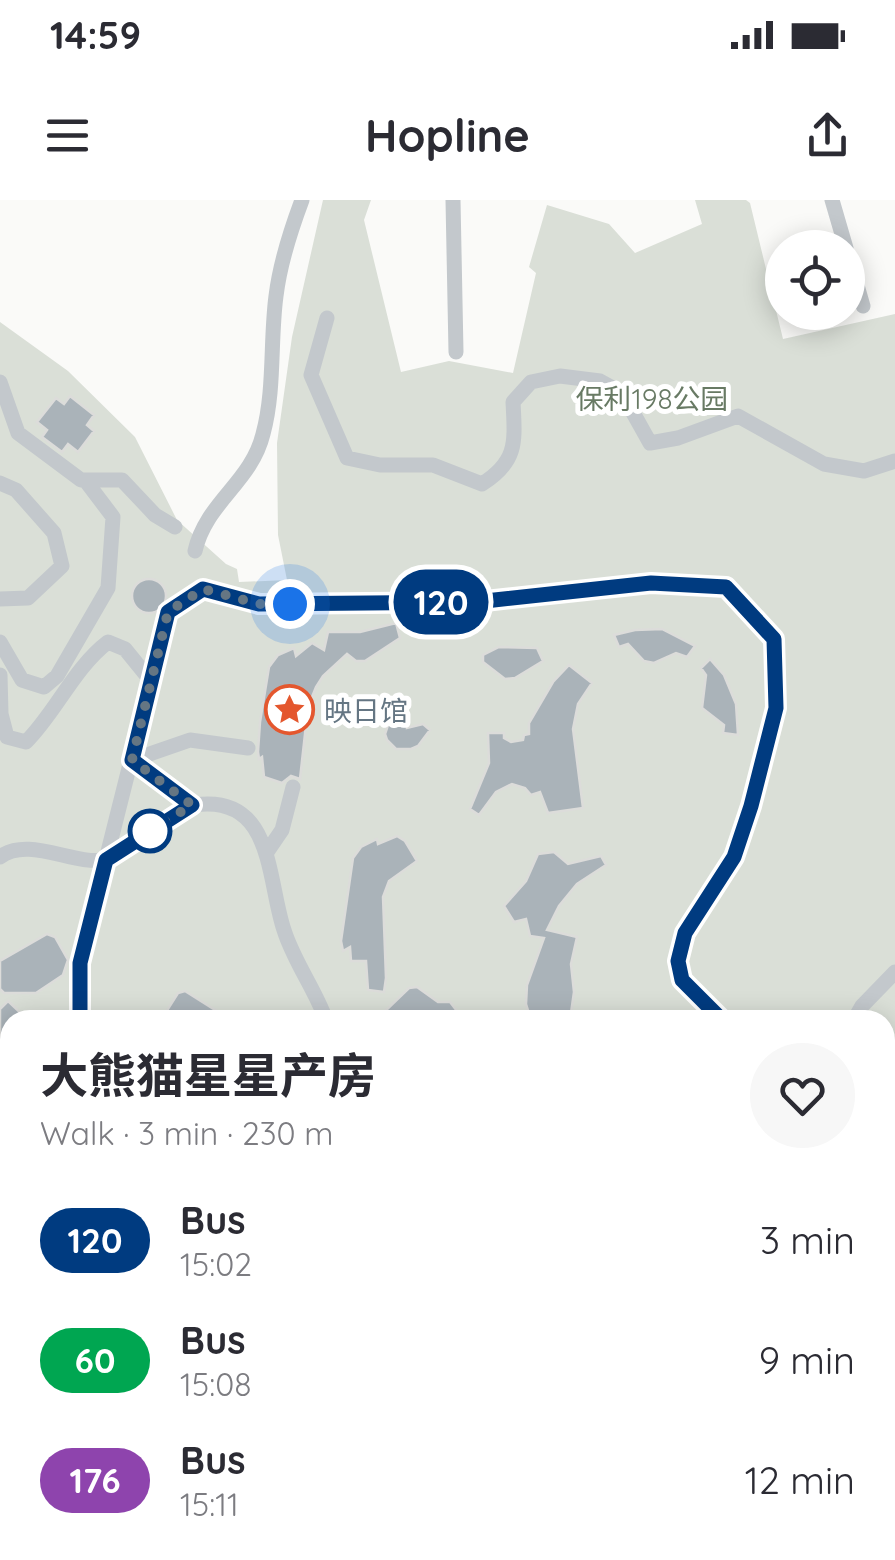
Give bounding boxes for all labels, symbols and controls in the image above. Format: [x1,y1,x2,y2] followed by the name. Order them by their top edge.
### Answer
[50,11,141,59] text: 14:59
[365,107,530,163] text: Hopline
[40,108,95,163] icon: menu
[800,108,855,163] icon: share
[765,230,865,330] map controls
[765,230,865,330] button: locate
[575,381,729,416] park label: 保利198公园
[384,570,498,634] line badge: 120
[265,579,315,629] your location
[413,580,469,624] text: 120
[263,684,315,736] place icon: 映日馆
[324,693,408,728] place label: 映日馆
[129,810,171,852] unlabelled marker
[750,1043,855,1148] button: heart
[40,1045,376,1105] text: 大熊猫星星产房
[40,1113,333,1153] text: Walk · 3 min · 230 m
[180,1196,246,1244] text: Bus
[760,1216,855,1264] text: 3 min
[67,1218,123,1262] text: 120
[180,1244,252,1284] text: 15:02
[180,1316,246,1364] text: Bus
[759,1336,855,1384] text: 9 min
[75,1338,115,1382] text: 60
[180,1364,252,1404] text: 15:08
[180,1436,246,1484] text: Bus
[745,1456,855,1504] text: 12 min
[69,1458,121,1502] text: 176
[180,1484,239,1524] text: 15:11

